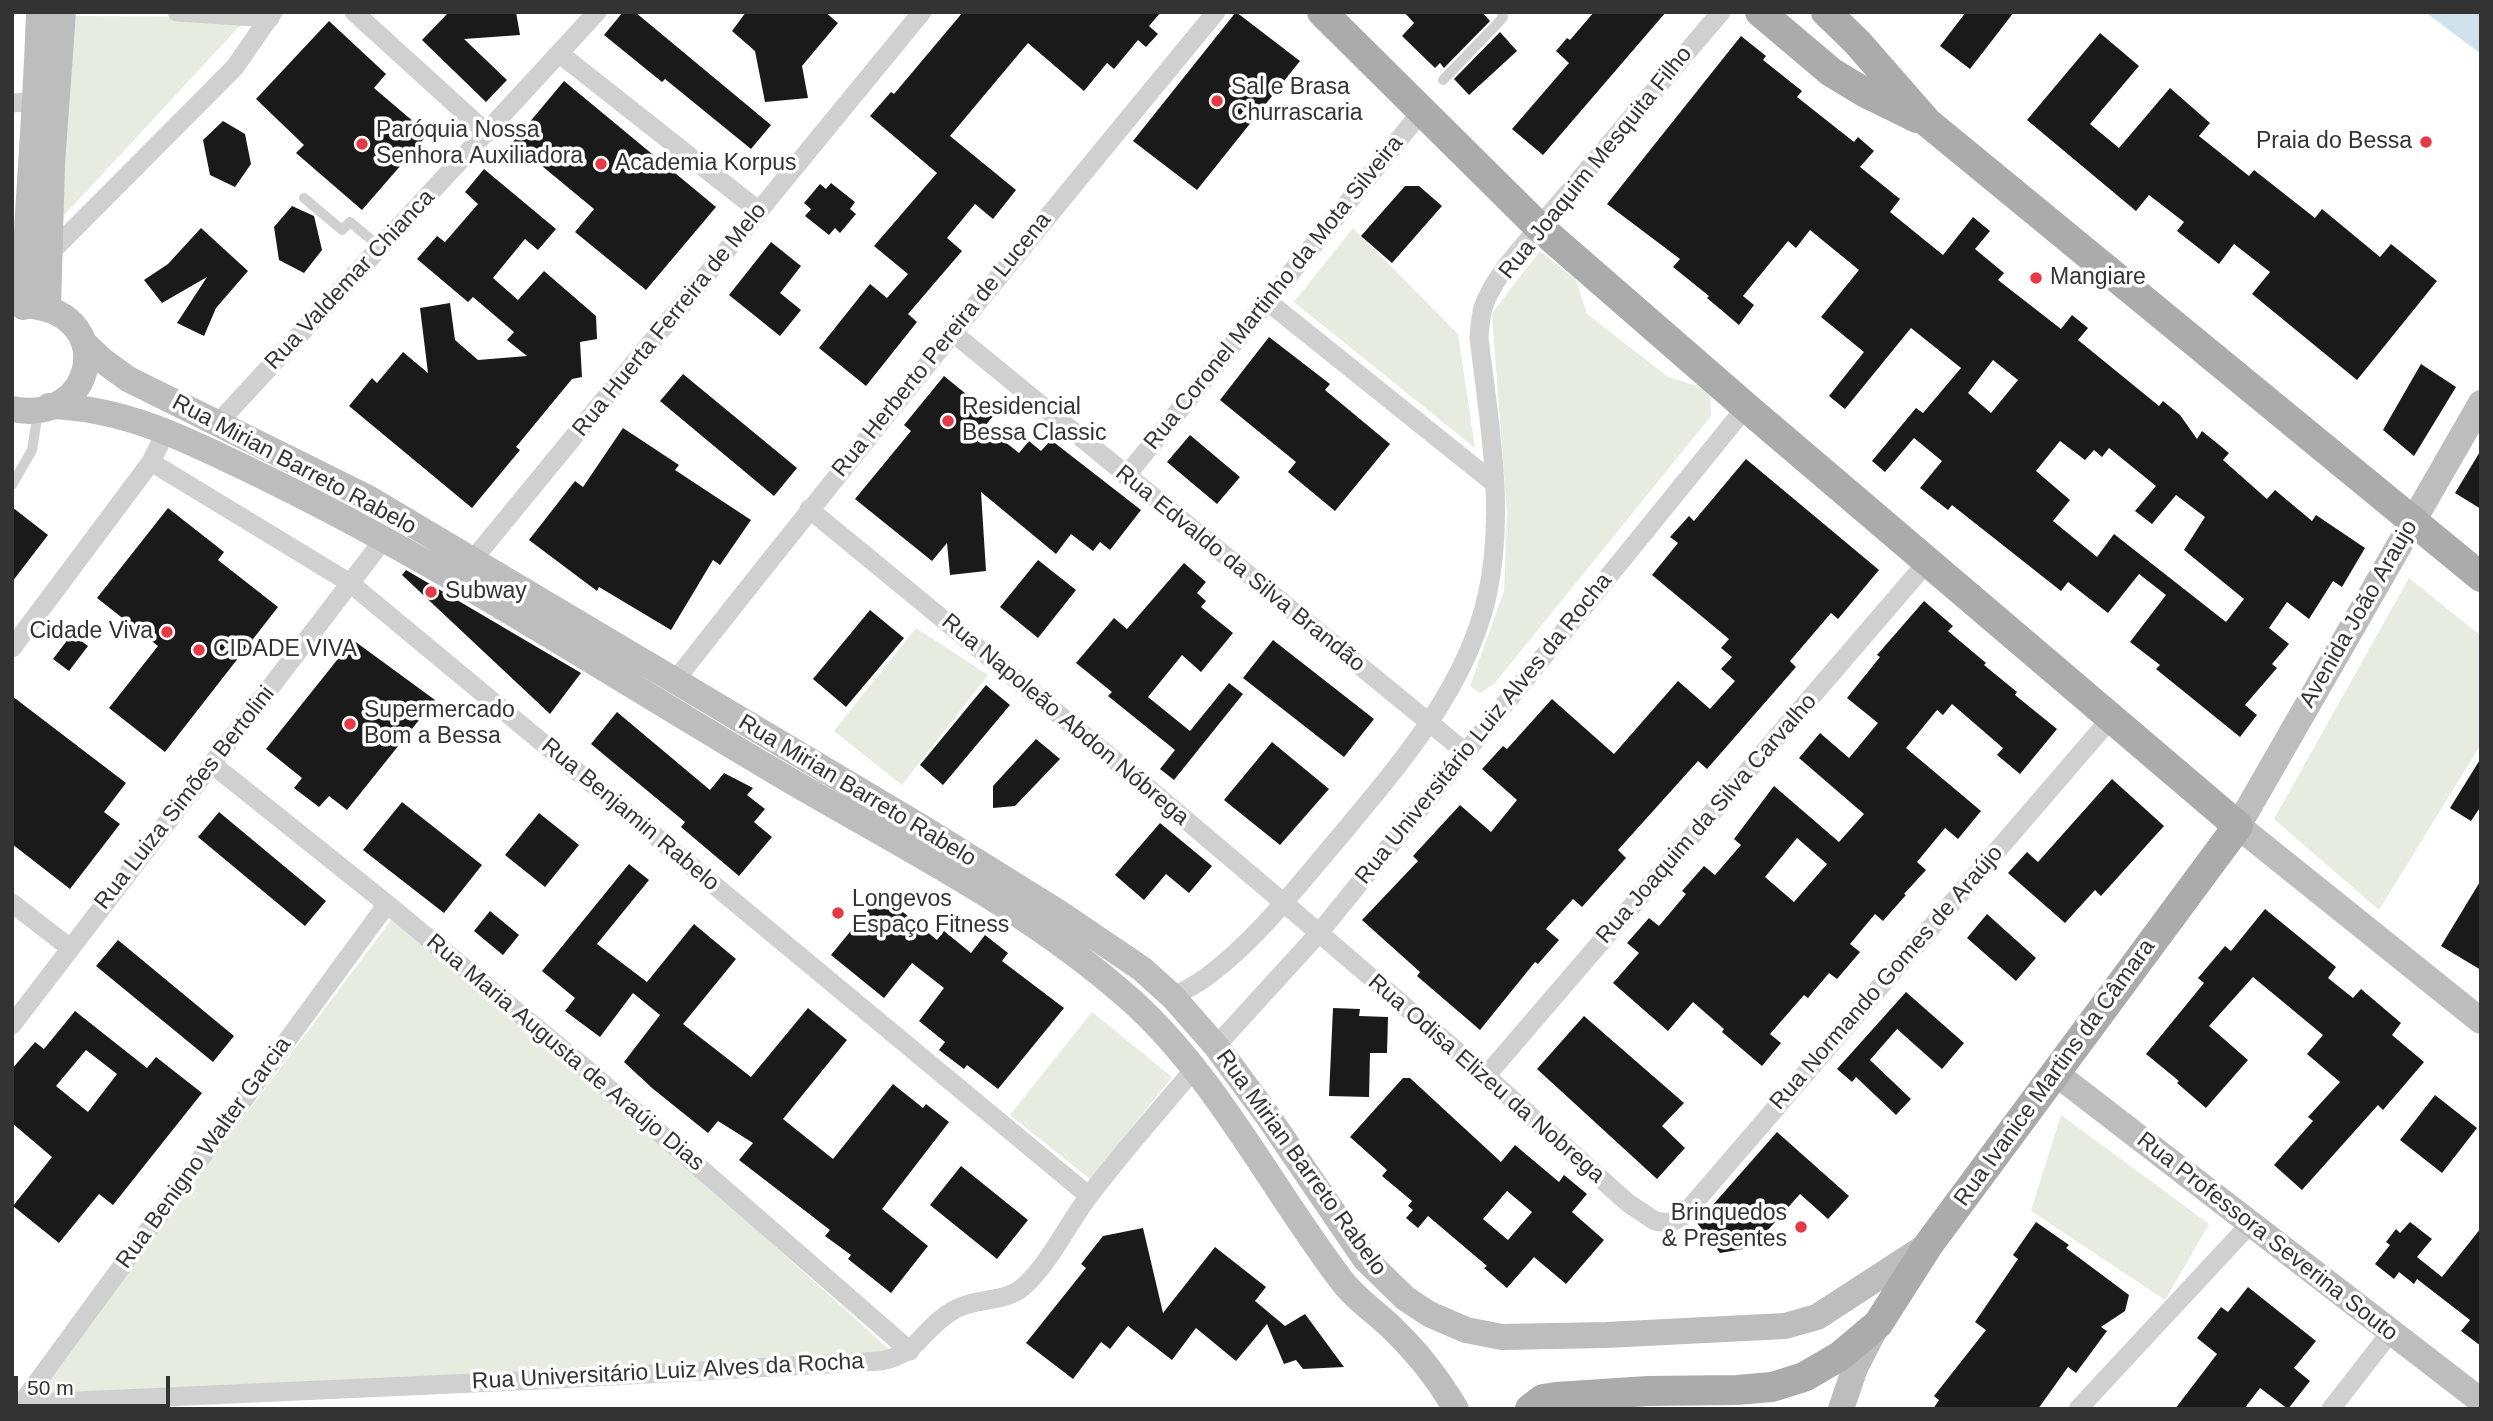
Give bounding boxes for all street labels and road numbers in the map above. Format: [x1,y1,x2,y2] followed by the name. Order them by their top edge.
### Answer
[1494,41,1698,285] street label: Rua Joaquim Mesquita Filho
[1139,130,1409,456] street label: Rua Coronel Martinho da Mota Silveira
[259,184,441,376] street label: Rua Valdemar Chianca
[567,198,773,442] street label: Rua Huerta Ferreira de Melo
[827,207,1057,483] street label: Rua Herberto Pereira de Lucena
[167,389,421,541] street label: Rua Mirian Barreto Rabelo
[1110,460,1370,678] street label: Rua Edvaldo da Silva Brandão
[2294,515,2424,713] street label: Avenida João Araujo
[1350,568,1618,890] street label: Rua Universitário Luiz Alves da Rocha
[936,608,1194,832] street label: Rua Napoleão Abdon Nóbrega
[89,681,281,915] street label: Rua Luiza Simões Bertolini
[1591,688,1823,950] street label: Rua Joaquim da Silva Carvalho
[733,709,981,873] street label: Rua Mirian Barreto Rabelo
[535,733,725,897] street label: Rua Benjamin Rabelo
[1765,840,2009,1116] street label: Rua Normando Gomes de Araújo
[420,929,710,1177] street label: Rua Maria Augusta de Araújo Dias
[1949,934,2161,1212] street label: Rua Ivanice Martins da Câmara
[1362,969,1610,1189] street label: Rua Odisa Elizeu da Nobrega
[111,1032,297,1274] street label: Rua Benigno Walter Garcia
[1210,1045,1392,1281] street label: Rua Mirian Barreto Rabelo
[2131,1127,2403,1347] street label: Rua Professora Severina Souto
[471,1348,865,1396] street label: Rua Universitário Luiz Alves da Rocha

